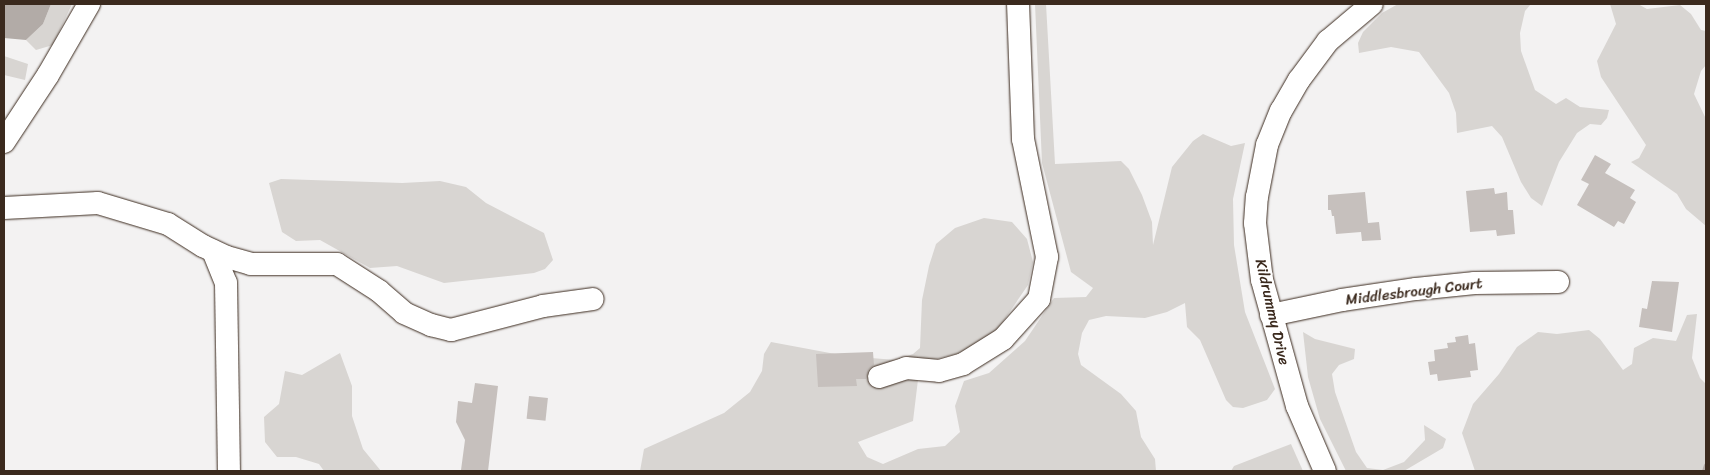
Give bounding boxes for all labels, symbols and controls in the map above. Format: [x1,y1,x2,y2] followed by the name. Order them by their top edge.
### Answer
[1251,257,1293,367] street label: Kildrummy Drive
[1345,275,1483,309] street label: Middlesbrough Court

